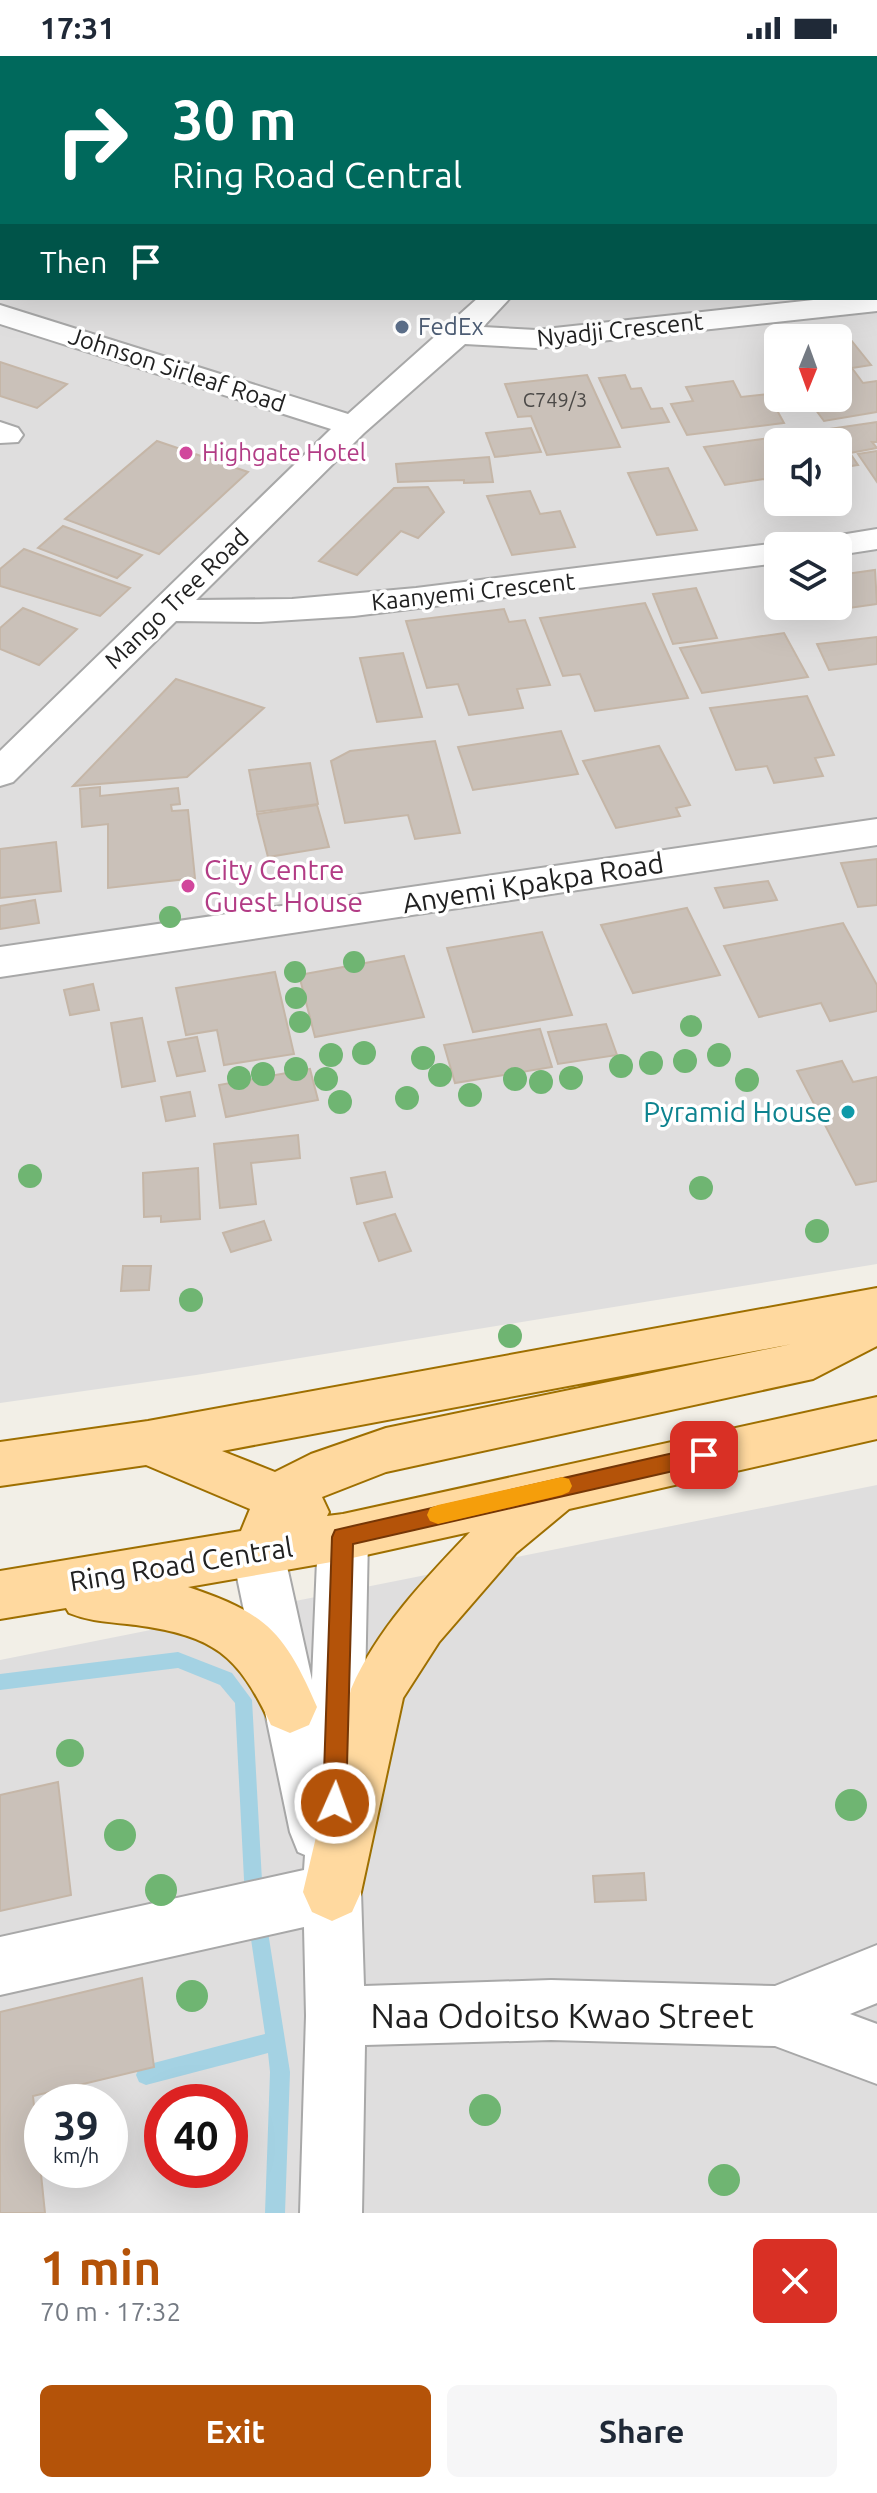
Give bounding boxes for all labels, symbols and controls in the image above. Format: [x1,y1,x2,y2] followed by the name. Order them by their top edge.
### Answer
[40,11,115,45] text: 17:31
[40,88,144,192] icon: right
[172,88,297,151] text: 30 m
[172,154,462,195] text: Ring Road Central
[124,240,168,284] icon: arrive
[40,245,108,279] text: Then
[535,307,705,352] street label: Nyadji Crescent
[418,313,484,340] place label: FedEx
[393,318,411,336] marker: FedEx
[65,322,289,417] street label: Johnson Sirleaf Road
[764,324,852,412] north arrow
[764,324,852,620] map controls
[523,388,587,411] house number: C749/3
[764,428,852,516] button: sound
[202,439,366,466] place label: Highgate Hotel
[177,444,195,462] marker: Highgate Hotel
[99,523,254,674] street label: Mango Tree Road
[764,532,852,620] button: layers
[370,567,577,616] street label: Kaanyemi Crescent
[400,847,666,918] street label: Anyemi Kpakpa Road
[204,854,363,917] place label: City Centre Guest House
[179,877,197,895] marker: City Centre Guest House
[643,1096,832,1127] place label: Pyramid House
[839,1103,857,1121] marker: Pyramid House
[670,1421,738,1489] pin
[682,1433,726,1477] icon: arrive
[67,1531,295,1596] street label: Ring Road Central
[293,1761,377,1845] position arrow
[370,1996,754,2034] street label: Naa Odoitso Kwao Street
[144,2084,248,2188] speed limit sign: 40
[53,2103,99,2148] text: 39
[53,2144,99,2167] text: km/h
[753,2239,837,2323] button: close
[40,2240,161,2294] text: 1 min
[40,2297,181,2326] text: 70 m · 17:32
[40,2385,431,2477] button: Exit
[447,2385,837,2477] button: Share

